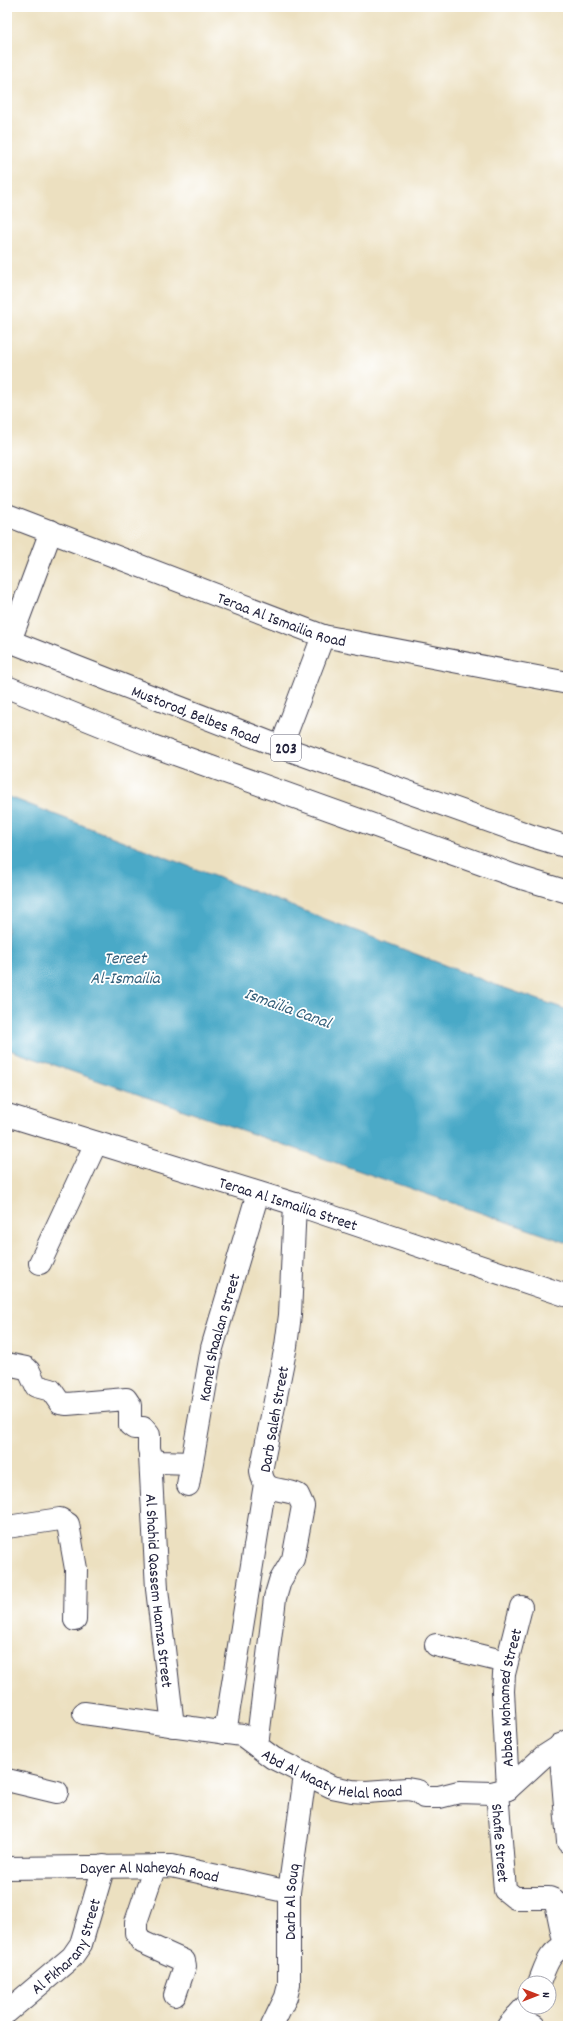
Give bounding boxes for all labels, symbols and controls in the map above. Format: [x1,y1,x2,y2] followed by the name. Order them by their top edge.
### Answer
[213,588,348,654] street label: Teraa Al Ismailia Road
[128,681,263,752] street label: Mustorod, Belbes Road
[271,735,301,761] road number: 203
[90,948,161,992] water label: Tereet Al-Ismailia
[240,983,335,1037] water label: Ismaïlia Canal
[216,1172,360,1238] street label: Teraa Al Ismailia Street
[194,1271,247,1403] street label: Kamel Shaalan Street
[255,1364,296,1474] street label: Darb Saleh Street
[138,1493,177,1689] street label: Al Shahid Qassem Hamza Street
[494,1626,529,1768] street label: Abbas Mohamed Street
[256,1744,403,1806] street label: Abd Al Maaty Helal Road
[484,1803,513,1883] street label: Shafie Street
[80,1857,221,1890] street label: Dayer Al Naheyah Road
[280,1862,307,1940] street label: Darb Al Souq
[27,1896,108,2001] street label: Al Fkharany Street
[517,1975,557,2015] north arrow
[537,1992,553,1998] text: N

